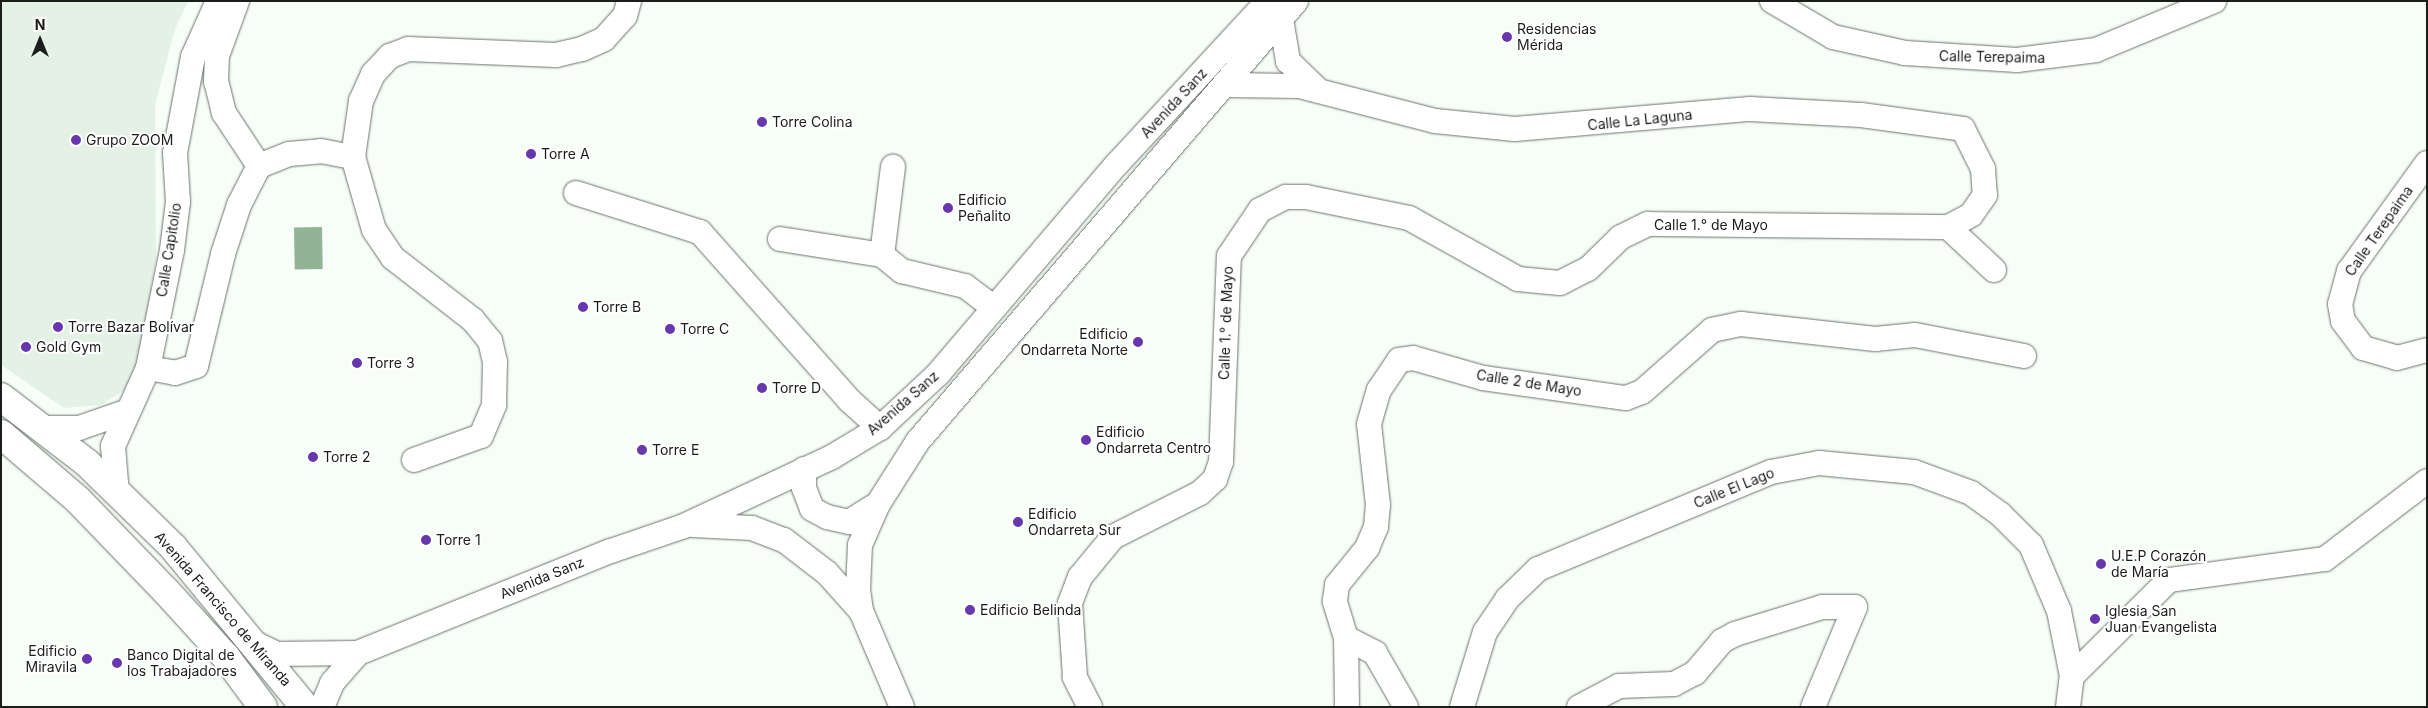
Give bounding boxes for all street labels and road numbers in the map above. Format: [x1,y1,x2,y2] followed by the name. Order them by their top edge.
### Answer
[1939,48,2045,66] street label: Calle Terepaima
[1137,65,1211,141] street label: Avenida Sanz
[1587,106,1693,134] street label: Calle La Laguna
[2342,183,2416,279] street label: Calle Terepaima
[153,202,185,298] street label: Calle Capitolio
[1654,217,1768,233] street label: Calle 1.° de Mayo
[1216,266,1236,380] street label: Calle 1.° de Mayo
[1475,366,1583,400] street label: Calle 2 de Mayo
[864,367,942,439] street label: Avenida Sanz
[1691,464,1777,512] street label: Calle El Lago
[151,528,295,690] street label: Avenida Francisco de Miranda
[497,553,587,603] street label: Avenida Sanz

